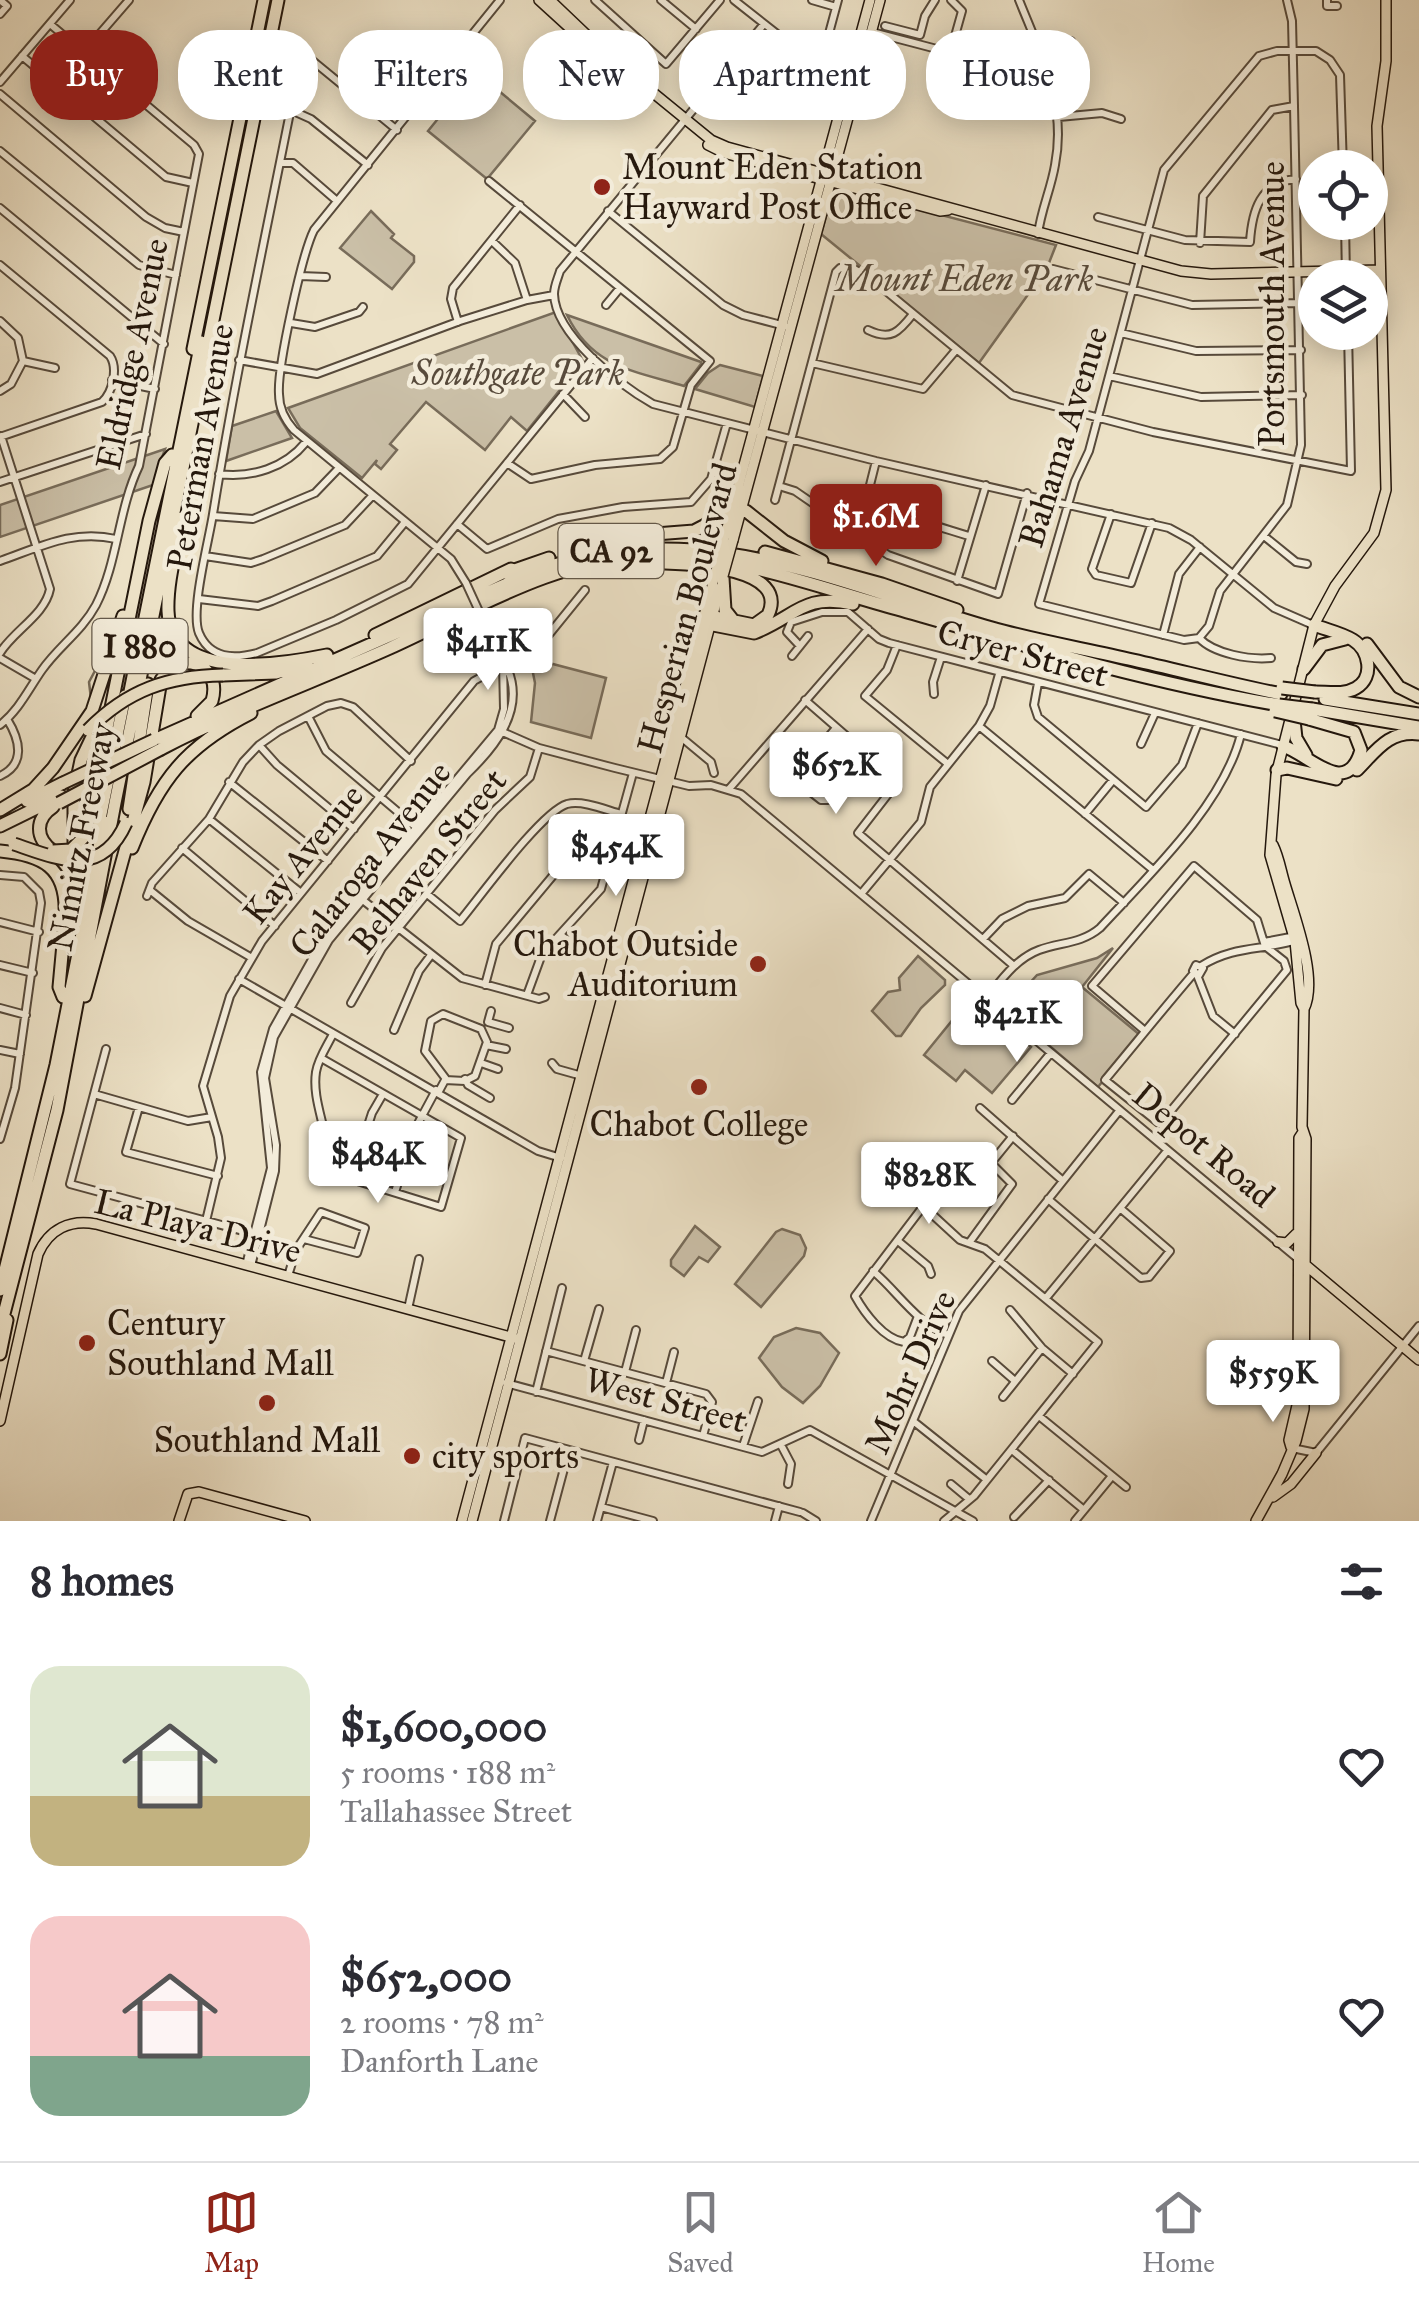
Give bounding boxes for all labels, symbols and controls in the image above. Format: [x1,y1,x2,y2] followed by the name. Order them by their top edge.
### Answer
[30,30,158,120] chip: Buy
[178,30,318,120] chip: Rent
[338,30,503,120] chip: Filters
[523,30,659,120] chip: New
[679,30,906,120] chip: Apartment
[926,30,1090,120] chip: House
[622,146,923,229] place label: Mount Eden Station Hayward Post Office
[1298,150,1388,350] map controls
[1298,150,1388,240] button: locate
[1251,161,1294,447] street label: Portsmouth Avenue
[591,176,613,198] marker: Mount Eden Station Hayward Post Office
[87,234,178,474] street label: Eldridge Avenue
[834,258,1094,301] park label: Mount Eden Park
[1298,260,1388,350] button: layers
[158,320,243,574] street label: Peterman Avenue
[1009,321,1118,553] street label: Bahama Avenue
[411,352,625,395] park label: Southgate Park
[628,458,747,758] street label: Hesperian Boulevard
[806,484,946,569] pin: $1.6M
[832,497,920,536] text: $1.6M
[558,524,664,578] road number: CA 92
[418,608,558,693] pin: $411K
[933,610,1113,697] street label: Cryer Street
[92,619,188,673] road number: I 880
[445,621,531,660] text: $411K
[38,719,125,955] street label: Nimitz Freeway
[766,732,906,817] pin: $652K
[792,745,880,784] text: $652K
[280,753,460,966] street label: Calaroga Avenue
[341,760,516,962] street label: Belhaven Street
[234,775,373,933] street label: Kay Avenue
[546,814,686,899] pin: $454K
[570,827,662,866] text: $454K
[513,923,738,1006] place label: Chabot Outside Auditorium
[747,953,769,975] marker: Chabot Outside Auditorium
[947,980,1087,1065] pin: $421K
[973,993,1061,1032] text: $421K
[1124,1074,1284,1217] street label: Depot Road
[688,1076,710,1098] marker: Chabot College
[590,1103,808,1146] place label: Chabot College
[308,1121,448,1206] pin: $484K
[331,1134,425,1173] text: $484K
[859,1142,999,1227] pin: $828K
[883,1155,975,1194] text: $828K
[90,1180,306,1273] street label: La Playa Drive
[855,1284,966,1461] street label: Mohr Drive
[107,1302,334,1385] place label: Century Southland Mall
[76,1332,98,1354] marker: Century Southland Mall
[1203,1340,1343,1425] pin: $559K
[1229,1353,1317,1392] text: $559K
[580,1358,752,1443] street label: West Street
[256,1392,278,1414] marker: Southland Mall
[154,1419,381,1462] place label: Southland Mall
[432,1435,579,1478] place label: city sports
[401,1445,423,1467] marker: city sports
[1334,1554,1389,1609] icon: filters
[30,1555,174,1607] text: 8 homes
[340,1701,547,1753] text: $1,600,000
[110,1706,230,1826] icon: home
[1334,1739,1389,1794] icon: heart
[340,1753,555,1792] text: 5 rooms · 188 m²
[340,1792,572,1831] text: Tallahassee Street
[340,1951,512,2003] text: $652,000
[110,1956,230,2076] icon: home
[1334,1989,1389,2044] icon: heart
[340,2003,544,2042] text: 2 rooms · 78 m²
[340,2042,539,2081] text: Danforth Lane
[204,2185,259,2280] tab: Map
[667,2185,734,2280] tab: Saved
[1142,2185,1215,2280] tab: Home

